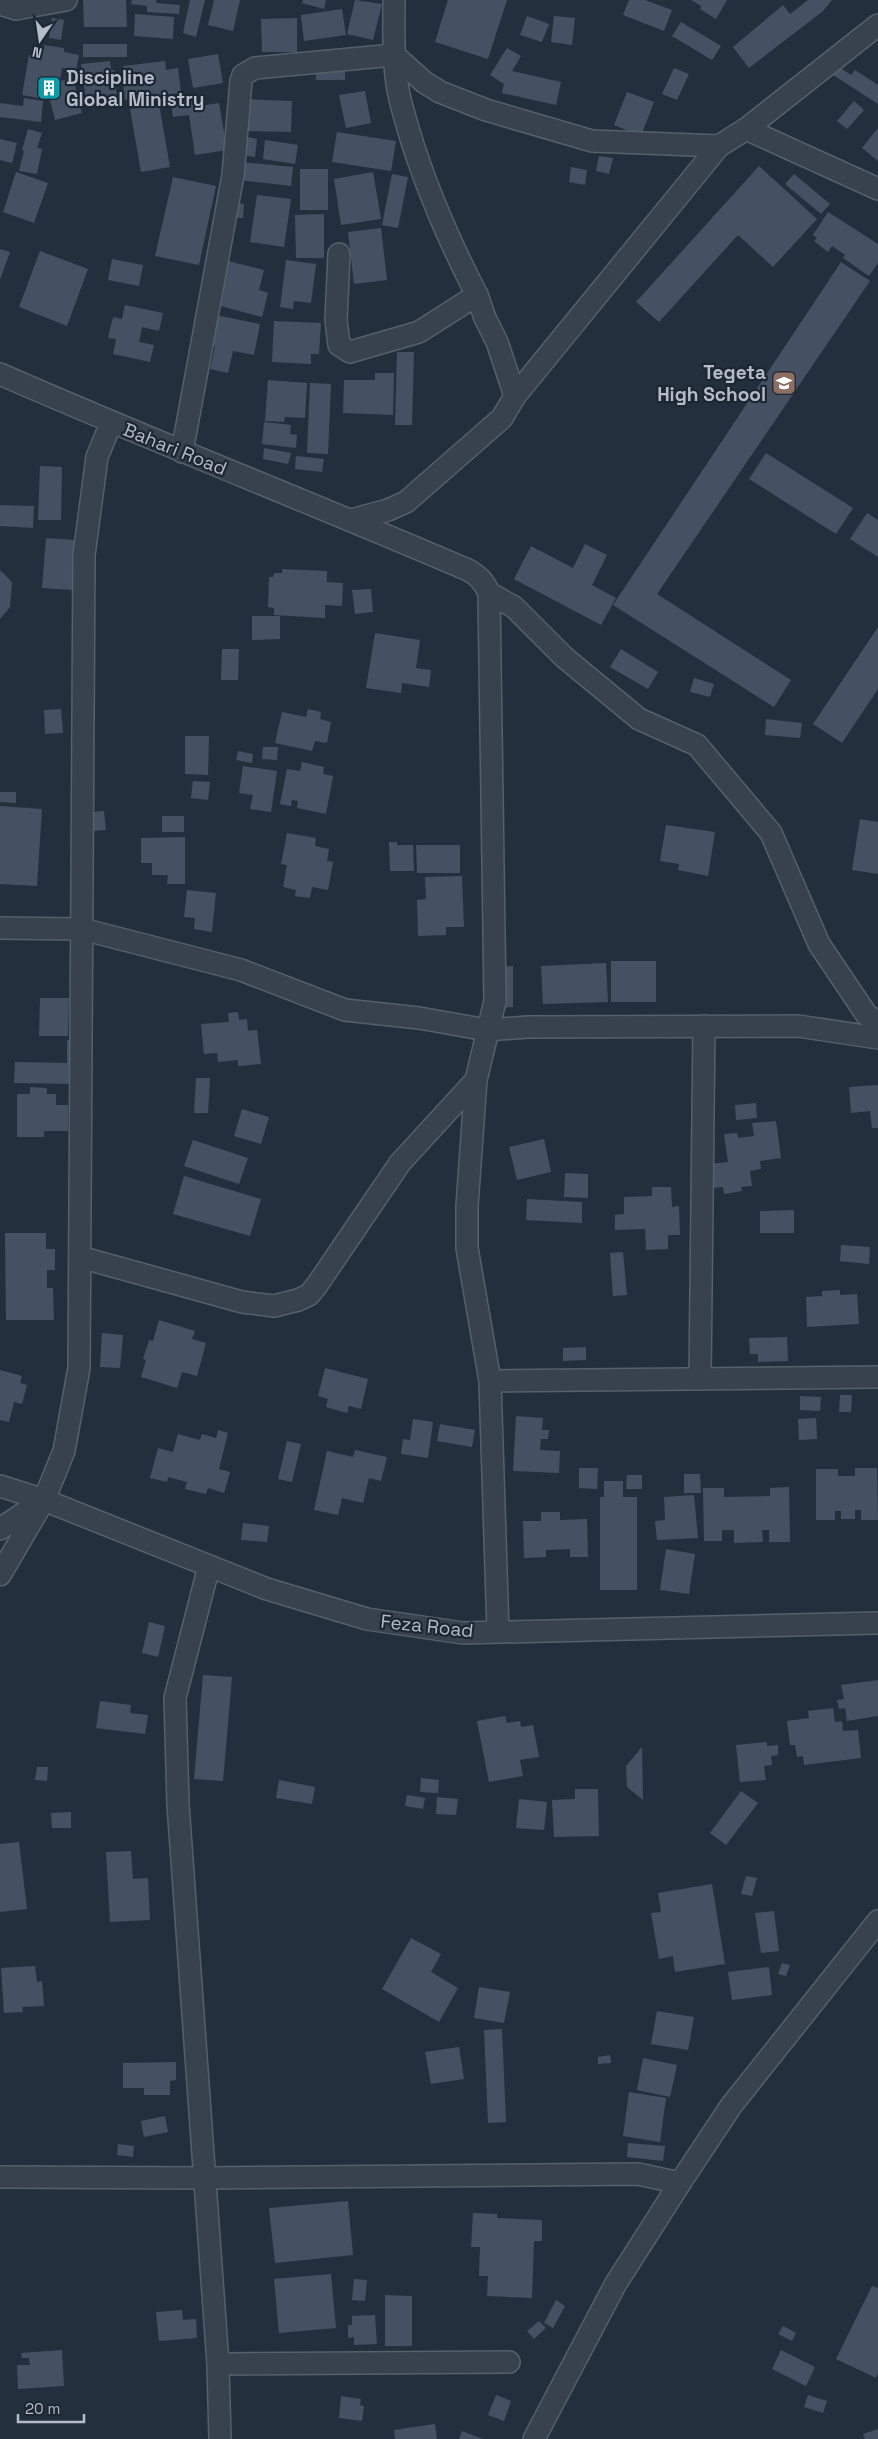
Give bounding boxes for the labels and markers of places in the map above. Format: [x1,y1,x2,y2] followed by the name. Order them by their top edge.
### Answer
[66,65,204,112] place label: Discipline Global Ministry
[36,75,62,101] building icon: Discipline Global Ministry
[657,360,766,407] place label: Tegeta High School
[771,370,797,396] school or university icon: Tegeta High School

